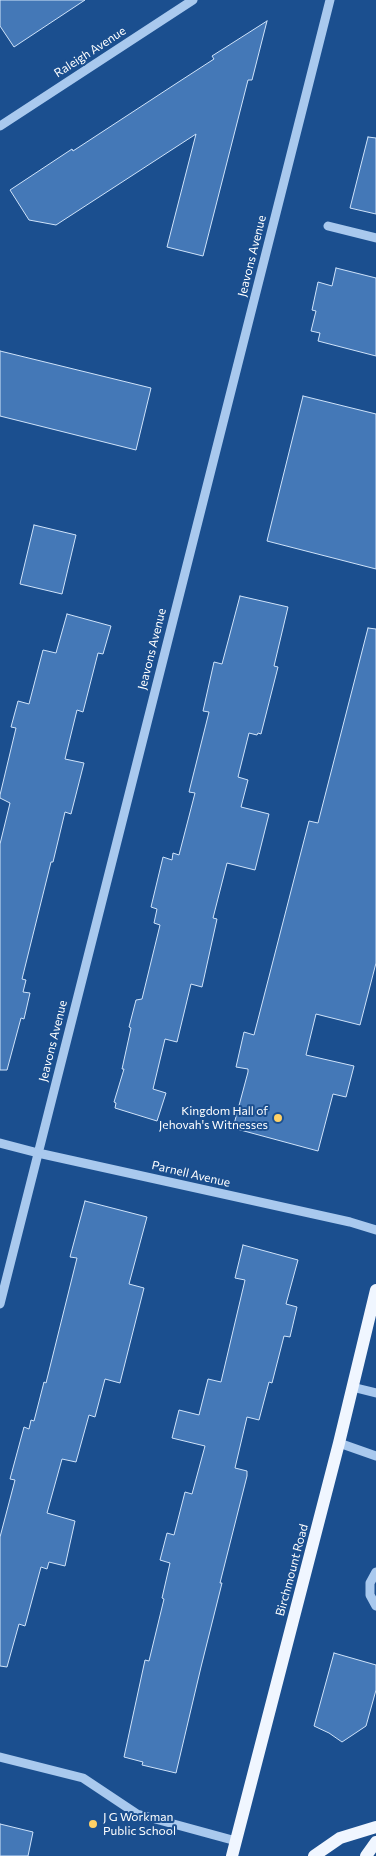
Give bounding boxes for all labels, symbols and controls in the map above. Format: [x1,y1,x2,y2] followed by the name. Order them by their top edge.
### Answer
[52,24,128,80] street label: Raleigh Avenue
[235,214,269,298] street label: Jeavons Avenue
[135,607,169,691] street label: Jeavons Avenue
[36,999,70,1083] street label: Jeavons Avenue
[159,1104,268,1132] place label: Kingdom Hall of Jehovah's Witnesses
[272,1112,284,1124] marker: Kingdom Hall of Jehovah's Witnesses
[150,1158,232,1190] street label: Parnell Avenue
[273,1522,311,1618] street label: Birchmount Road
[103,1810,176,1838] place label: J G Workman Public School
[87,1818,99,1830] marker: J G Workman Public School

